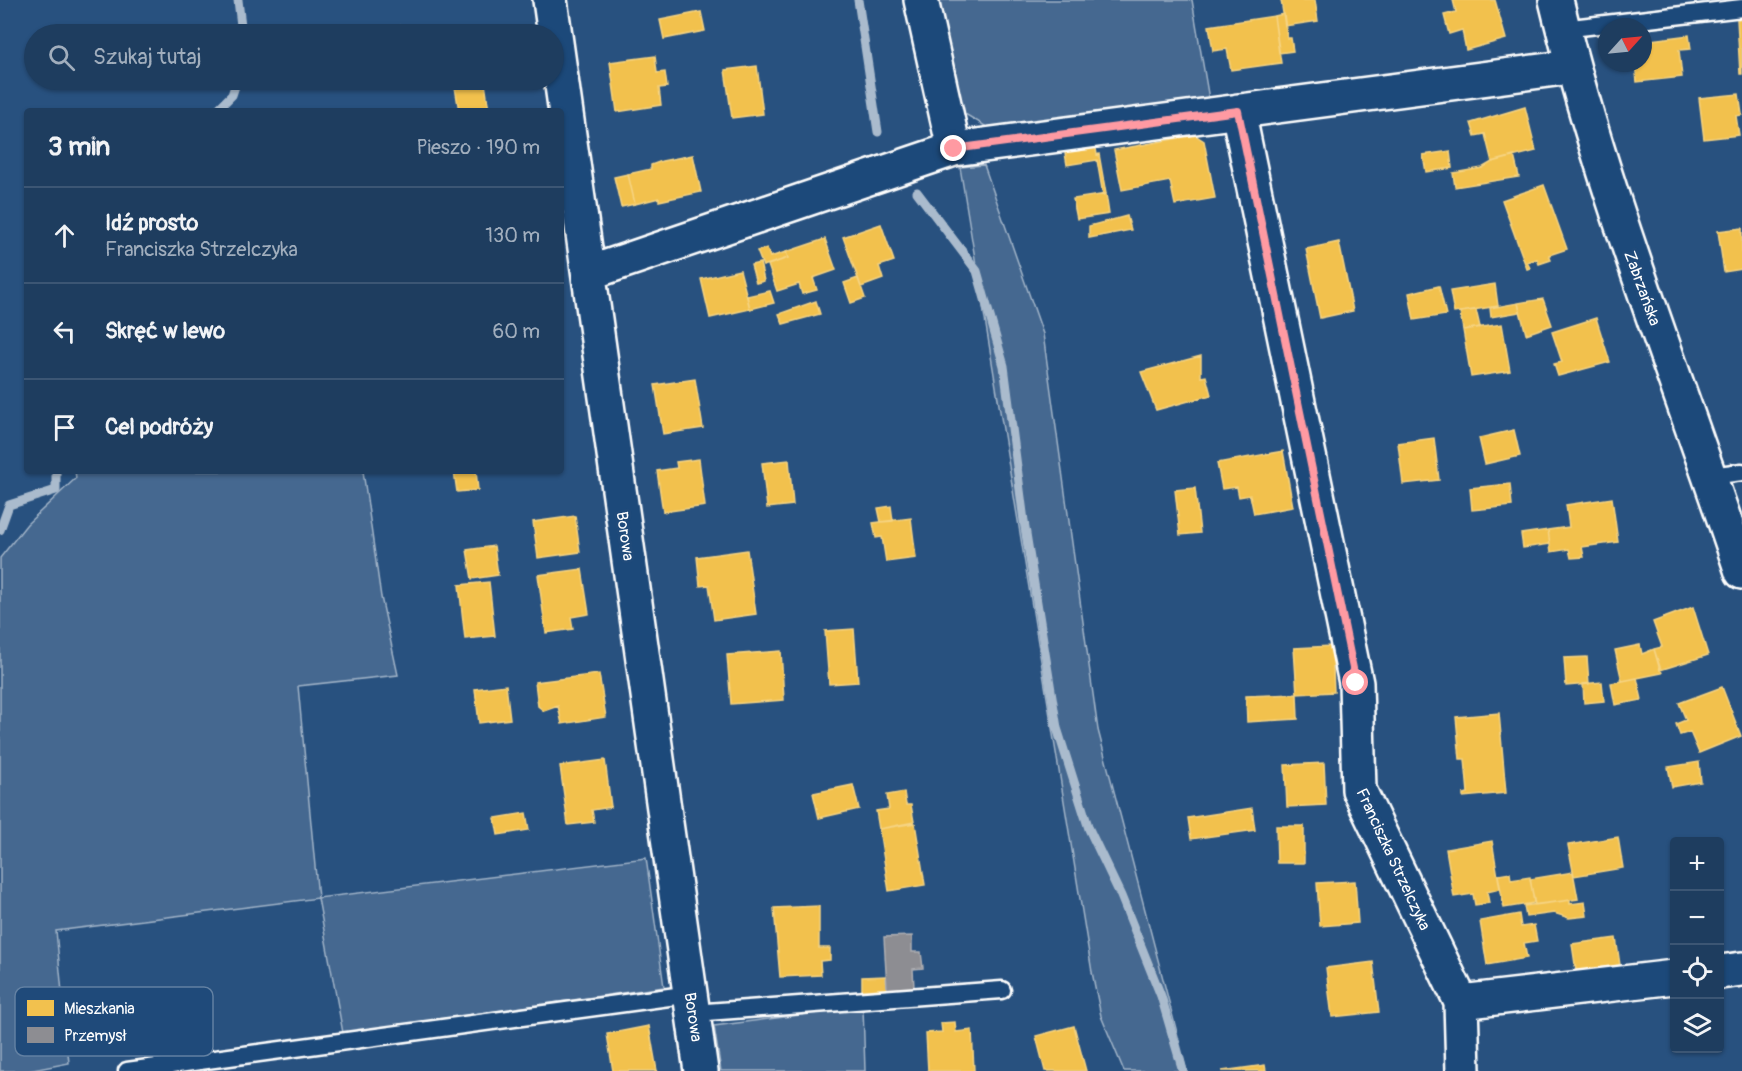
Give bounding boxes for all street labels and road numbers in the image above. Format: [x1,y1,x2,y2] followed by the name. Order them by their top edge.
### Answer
[1619,248,1665,328] street label: Zabrzańska
[612,510,638,562] street label: Borowa
[1351,785,1435,934] street label: Franciszka Strzelczyka
[680,991,706,1043] street label: Borowa

